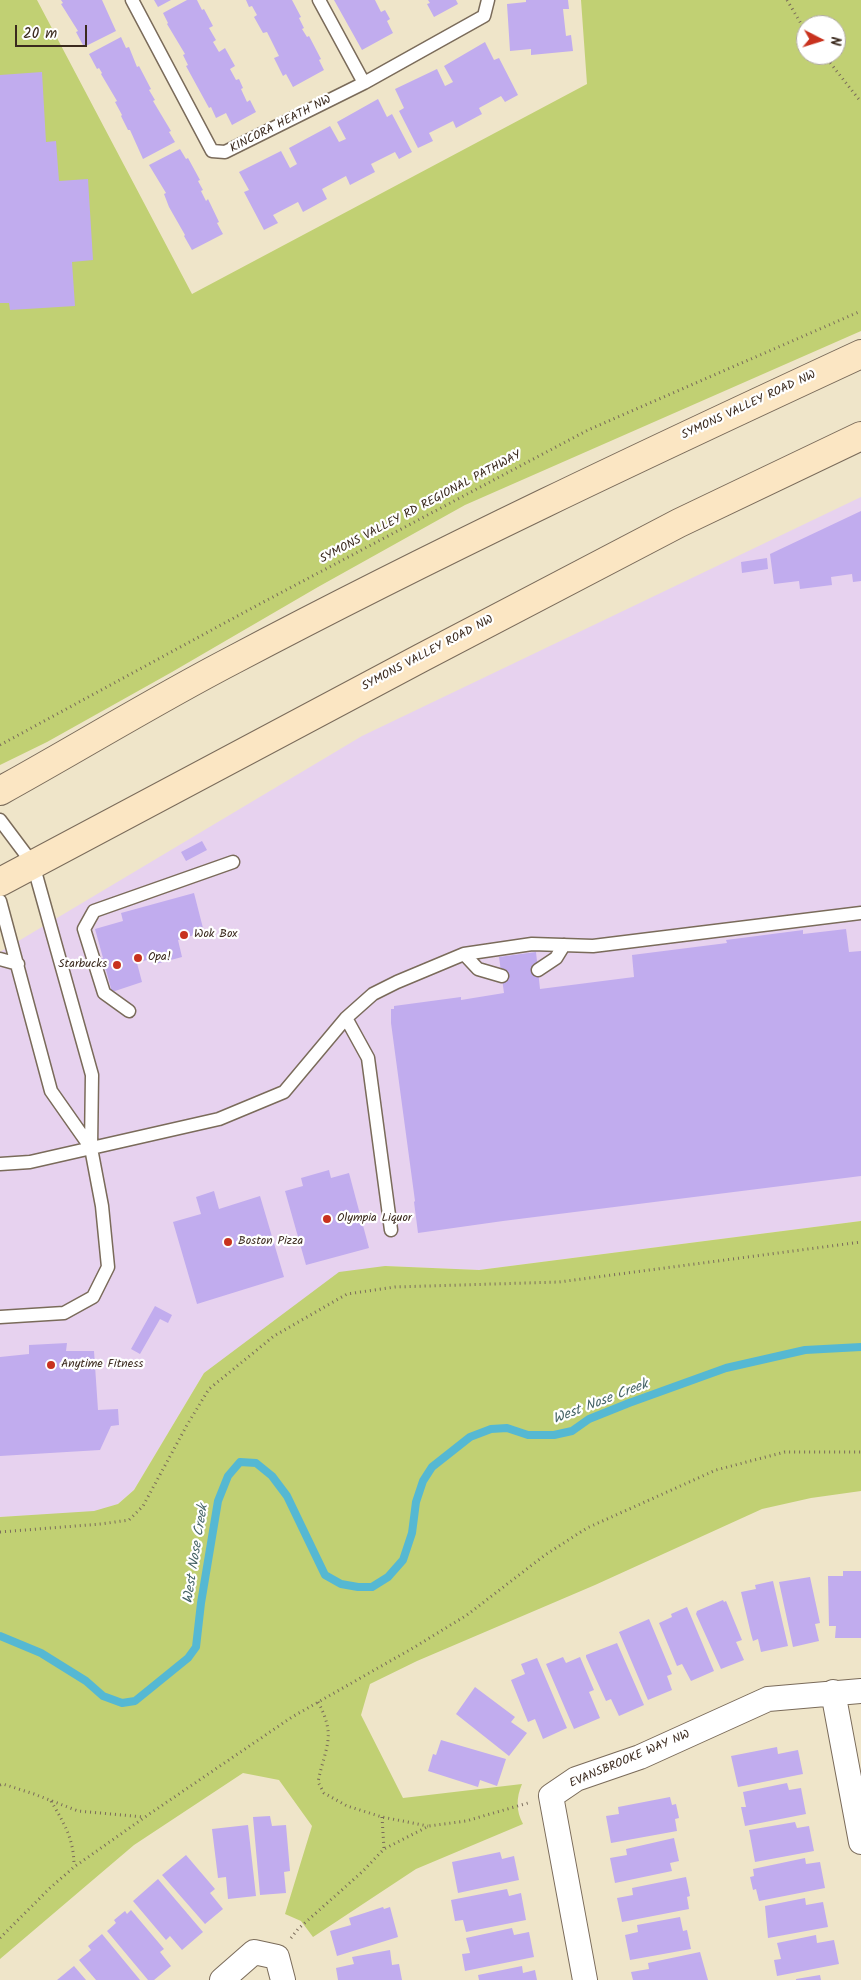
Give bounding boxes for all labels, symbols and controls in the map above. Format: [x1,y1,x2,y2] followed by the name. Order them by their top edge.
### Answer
[18,15,90,47] scale bar
[796,15,846,65] north arrow
[23,22,57,46] text: 20 m
[824,36,846,47] text: N
[228,93,334,157] street label: KINCORA HEATH NW
[680,368,818,444] street label: SYMONS VALLEY ROAD NW
[318,449,524,567] street label: SYMONS VALLEY RD REGIONAL PATHWAY
[360,613,496,695] street label: SYMONS VALLEY ROAD NW
[194,928,237,942] place label: Wok Box
[178,929,190,941] marker: Wok Box
[148,951,171,965] place label: Opa!
[132,952,144,964] marker: Opa!
[58,958,107,972] place label: Starbucks
[111,959,123,971] marker: Starbucks
[337,1212,412,1226] place label: Olympia Liquor
[321,1213,333,1225] marker: Olympia Liquor
[238,1235,303,1249] place label: Boston Pizza
[222,1236,234,1248] marker: Boston Pizza
[61,1358,143,1372] place label: Anytime Fitness
[45,1359,57,1371] marker: Anytime Fitness
[551,1377,651,1429] water label: West Nose Creek
[181,1503,213,1605] water label: West Nose Creek
[568,1728,692,1792] street label: EVANSBROOKE WAY NW

